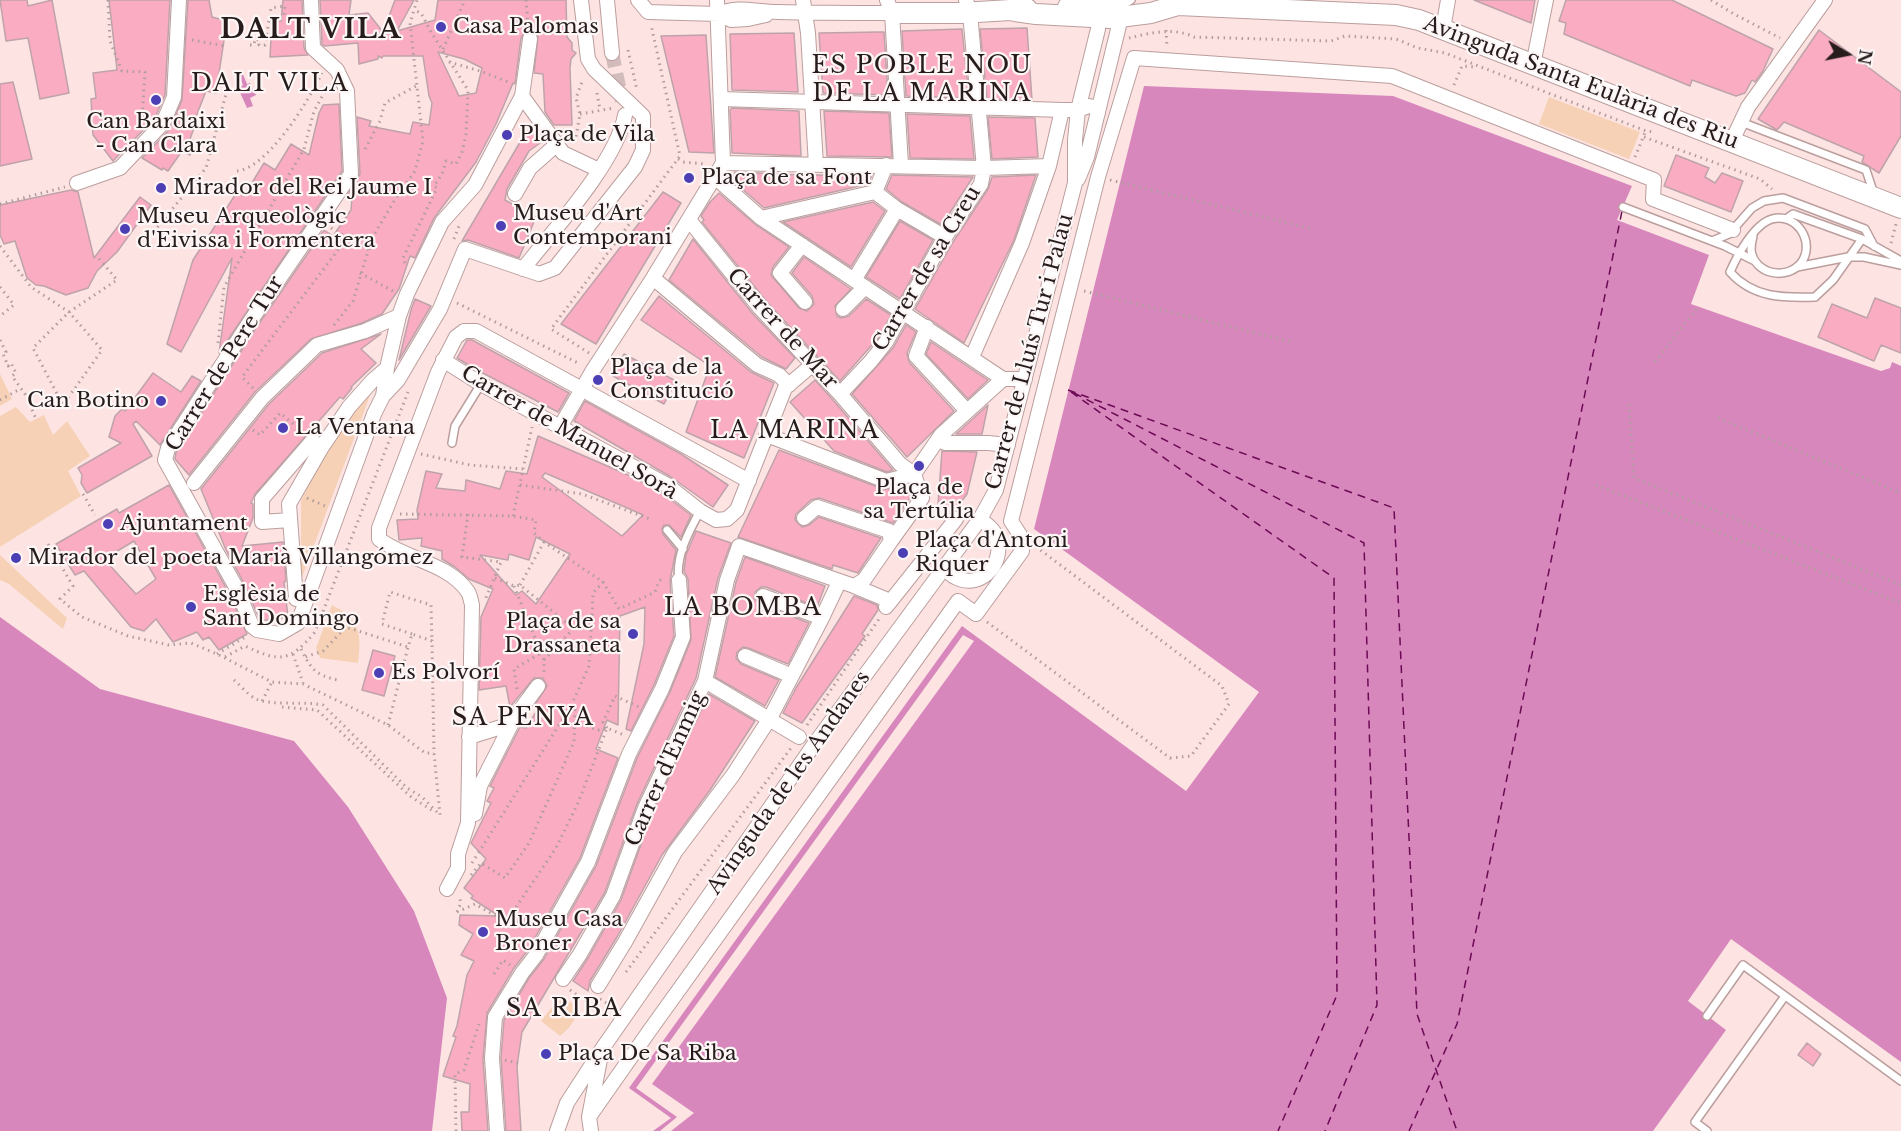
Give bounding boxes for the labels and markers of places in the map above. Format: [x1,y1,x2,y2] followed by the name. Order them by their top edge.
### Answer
[453,14,599,40] place label: Casa Palomas
[434,20,448,34] marker: Casa Palomas
[149,93,163,107] marker: Can Bardaixi - Can Clara
[86,109,226,159] place label: Can Bardaixi - Can Clara
[519,122,655,148] place label: Plaça de Vila
[500,128,514,142] marker: Plaça de Vila
[701,165,872,191] place label: Plaça de sa Font
[682,171,696,185] marker: Plaça de sa Font
[173,175,432,201] place label: Mirador del Rei Jaume I
[154,181,168,195] marker: Mirador del Rei Jaume I
[513,201,672,251] place label: Museu d'Art Contemporani
[137,204,375,254] place label: Museu Arqueològic d'Eivissa i Formentera
[494,219,508,233] marker: Museu d'Art Contemporani
[118,222,132,236] marker: Museu Arqueològic d'Eivissa i Formentera
[610,355,734,405] place label: Plaça de la Constitució
[591,373,605,387] marker: Plaça de la Constitució
[27,388,149,414] place label: Can Botino
[154,394,168,408] marker: Can Botino
[295,415,415,441] place label: La Ventana
[276,421,290,435] marker: La Ventana
[912,459,926,473] marker: Plaça de sa Tertúlia
[863,475,975,525] place label: Plaça de sa Tertúlia
[120,511,248,537] place label: Ajuntament
[101,517,115,531] marker: Ajuntament
[915,528,1068,578] place label: Plaça d'Antoni Riquer
[28,545,433,571] place label: Mirador del poeta Marià Villangómez
[896,546,910,560] marker: Plaça d'Antoni Riquer
[9,551,23,565] marker: Mirador del poeta Marià Villangómez
[203,582,359,632] place label: Esglèsia de Sant Domingo
[184,600,198,614] marker: Esglèsia de Sant Domingo
[504,609,621,659] place label: Plaça de sa Drassaneta
[626,627,640,641] marker: Plaça de sa Drassaneta
[391,660,499,686] place label: Es Polvorí
[372,666,386,680] marker: Es Polvorí
[495,907,623,957] place label: Museu Casa Broner
[476,925,490,939] marker: Museu Casa Broner
[558,1041,737,1067] place label: Plaça De Sa Riba
[539,1047,553,1061] marker: Plaça De Sa Riba

